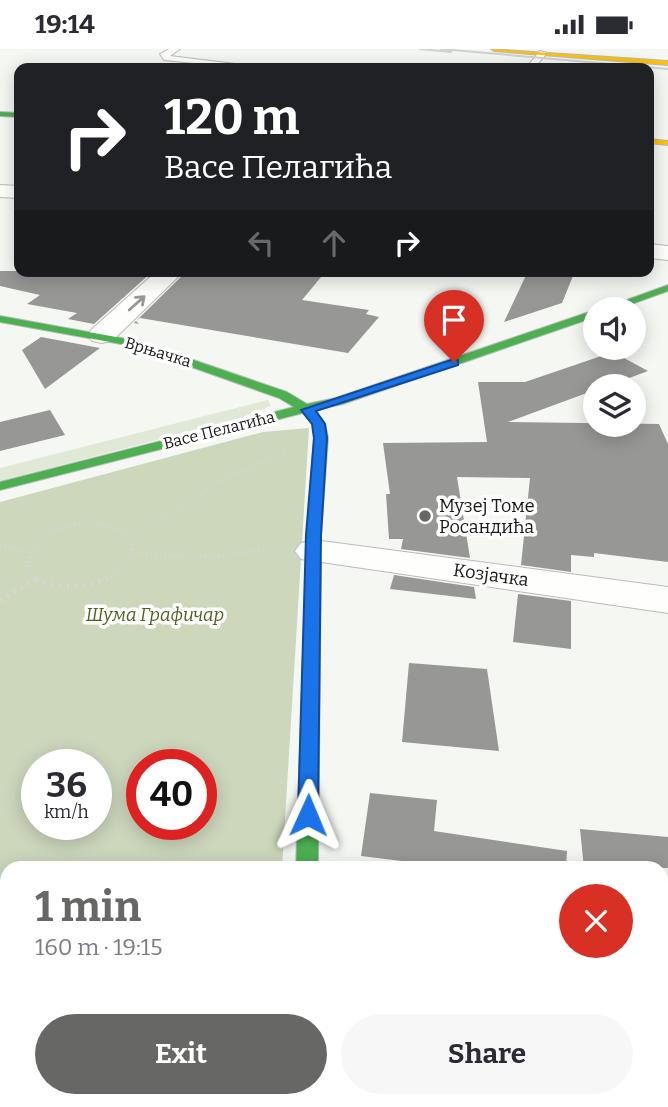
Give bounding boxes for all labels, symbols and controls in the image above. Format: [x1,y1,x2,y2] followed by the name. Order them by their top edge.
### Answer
[35,9,95,40] text: 19:14
[164,88,299,147] text: 120 m
[49,91,140,182] icon: right
[164,148,392,186] text: Васе Пелагића
[242,224,280,262] icon: left
[315,224,353,262] icon: ahead
[388,224,426,262] icon: right
[424,290,484,362] pin
[128,295,145,312] one-way arrow
[583,297,646,437] map controls
[583,297,646,360] button: sound
[435,301,473,339] icon: arrive
[123,333,194,371] street label: Врњачка
[583,374,646,437] button: layers
[161,407,277,453] street label: Васе Пелагића
[439,495,535,538] place label: Музеј Томе Росандића
[417,508,433,524] marker: Музеј Томе Росандића
[452,559,530,591] street label: Козјачка
[86,604,224,626] park label: Шума Графичар
[126,749,217,840] speed limit sign: 40
[46,764,87,806] text: 36
[271,778,345,852] position arrow
[44,801,89,823] text: km/h
[35,882,141,932] text: 1 min
[559,884,633,958] button: close
[35,933,162,961] text: 160 m · 19:15
[35,1014,327,1094] button: Exit
[341,1014,633,1094] button: Share

